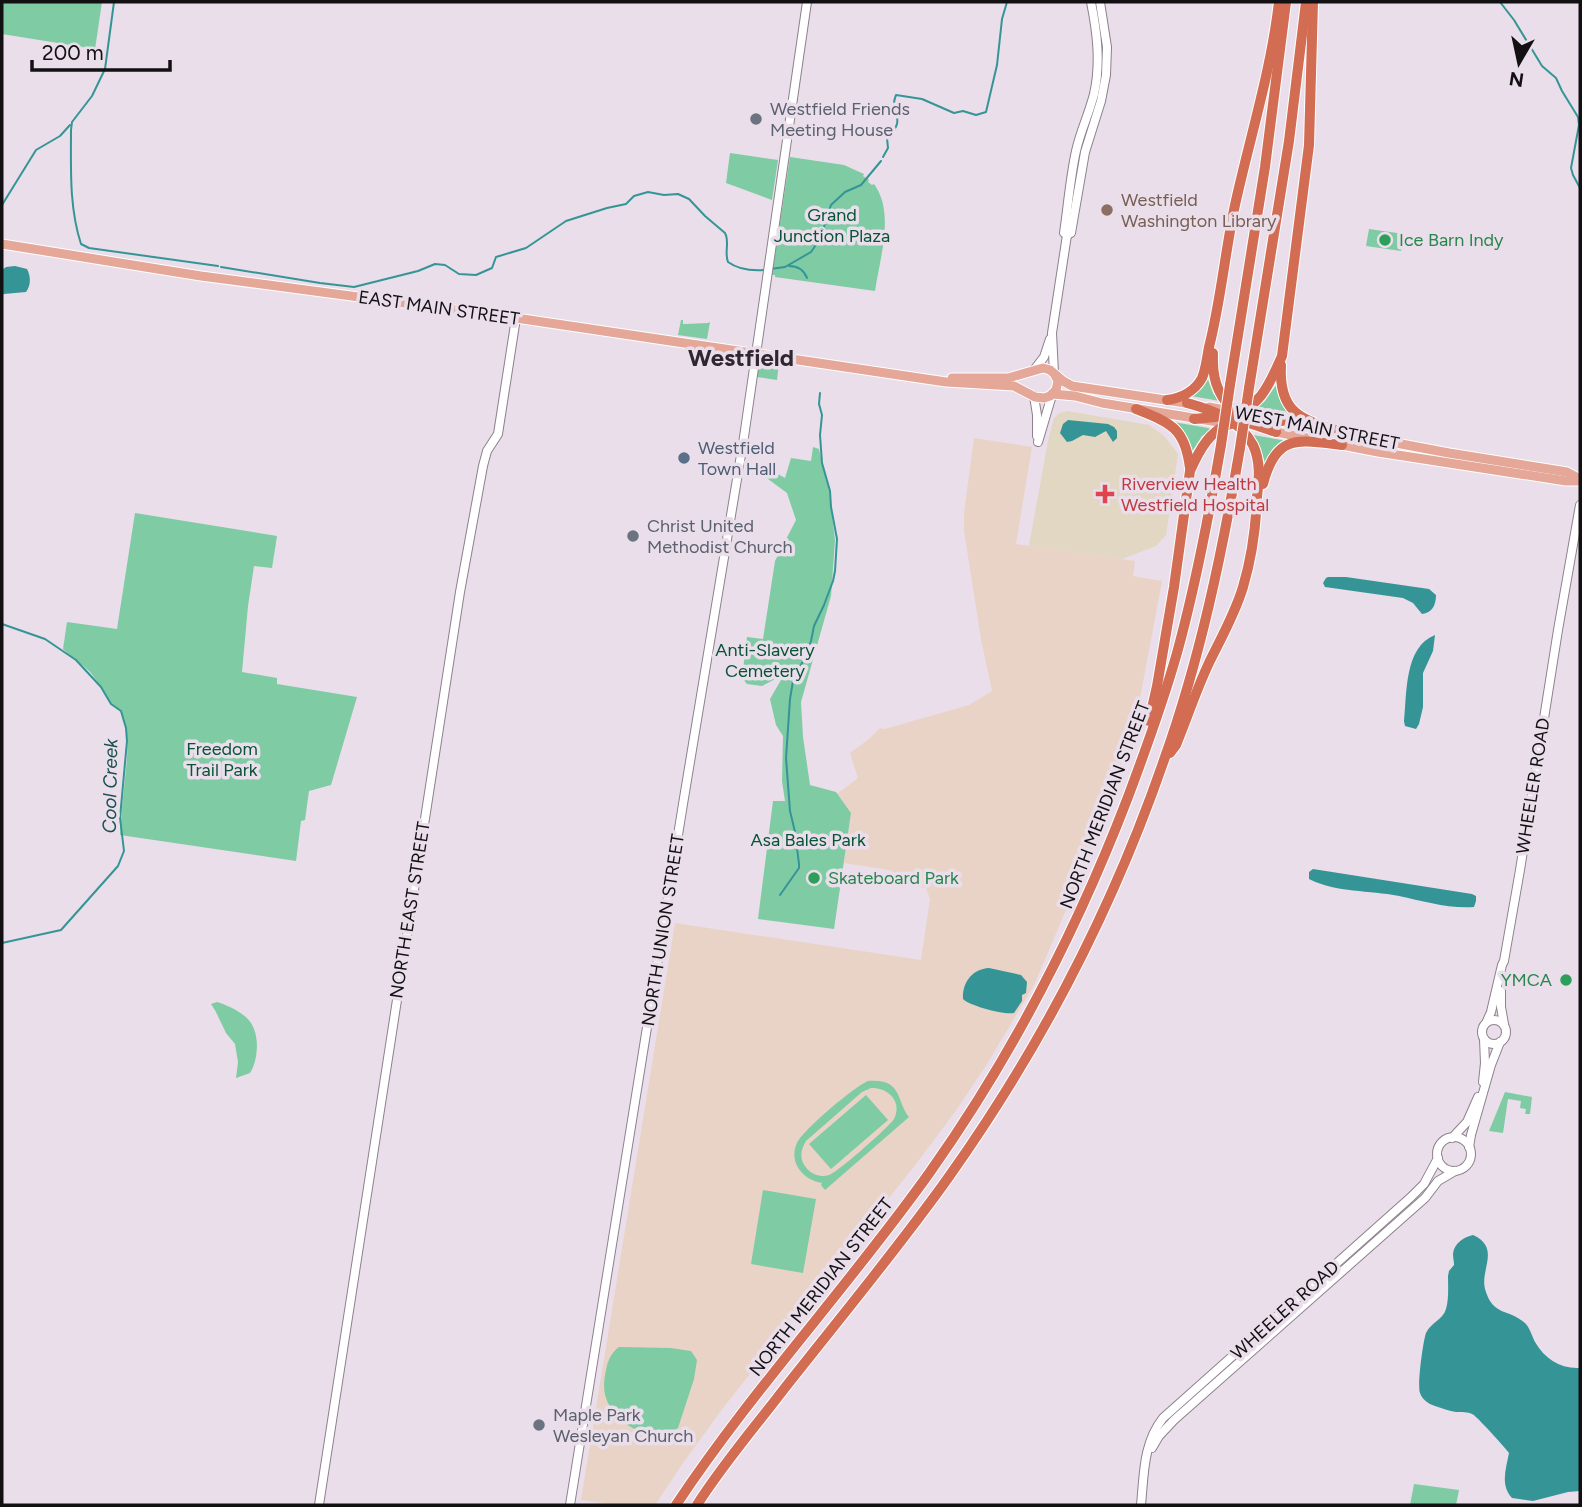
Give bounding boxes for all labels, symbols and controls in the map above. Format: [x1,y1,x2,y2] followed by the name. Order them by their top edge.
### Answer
[32,28,170,72] scale bar
[1484,28,1554,98] north arrow
[42,40,104,65] text: 200 m
[1507,67,1525,92] text: N
[770,98,910,141] place label: Westfield Friends Meeting House
[748,111,764,127] marker: Westfield Friends Meeting House
[1121,189,1277,232] place label: Westfield Washington Library
[1099,202,1115,218] marker: Westfield Washington Library
[774,204,890,247] park label: Grand Junction Plaza
[1399,229,1504,251] place label: Ice Barn Indy
[1377,232,1393,248] marker: Ice Barn Indy
[357,286,521,330] street label: EAST MAIN STREET
[688,343,794,372] district label: Westfield
[1233,401,1401,455] street label: WEST MAIN STREET
[698,437,776,480] place label: Westfield Town Hall
[676,450,692,466] marker: Westfield Town Hall
[1121,473,1269,516] place label: Riverview Health Westfield Hospital
[1095,484,1115,504] marker: Riverview Health Westfield Hospital
[647,515,793,558] place label: Christ United Methodist Church
[625,528,641,544] marker: Christ United Methodist Church
[715,639,815,682] park label: Anti-Slavery Cemetery
[1055,698,1155,912] street label: NORTH MERIDIAN STREET
[1511,716,1555,856] street label: WHEELER ROAD
[98,738,122,834] water label: Cool Creek
[186,738,258,781] park label: Freedom Trail Park
[385,820,435,1000] street label: NORTH EAST STREET
[750,829,866,851] park label: Asa Bales Park
[637,832,689,1028] street label: NORTH UNION STREET
[828,867,959,889] place label: Skateboard Park
[806,870,822,886] marker: Skateboard Park
[1501,969,1552,991] place label: YMCA
[1558,972,1574,988] marker: YMCA
[744,1193,898,1381] street label: NORTH MERIDIAN STREET
[1226,1256,1344,1364] street label: WHEELER ROAD
[553,1404,693,1447] place label: Maple Park Wesleyan Church
[531,1417,547,1433] marker: Maple Park Wesleyan Church

